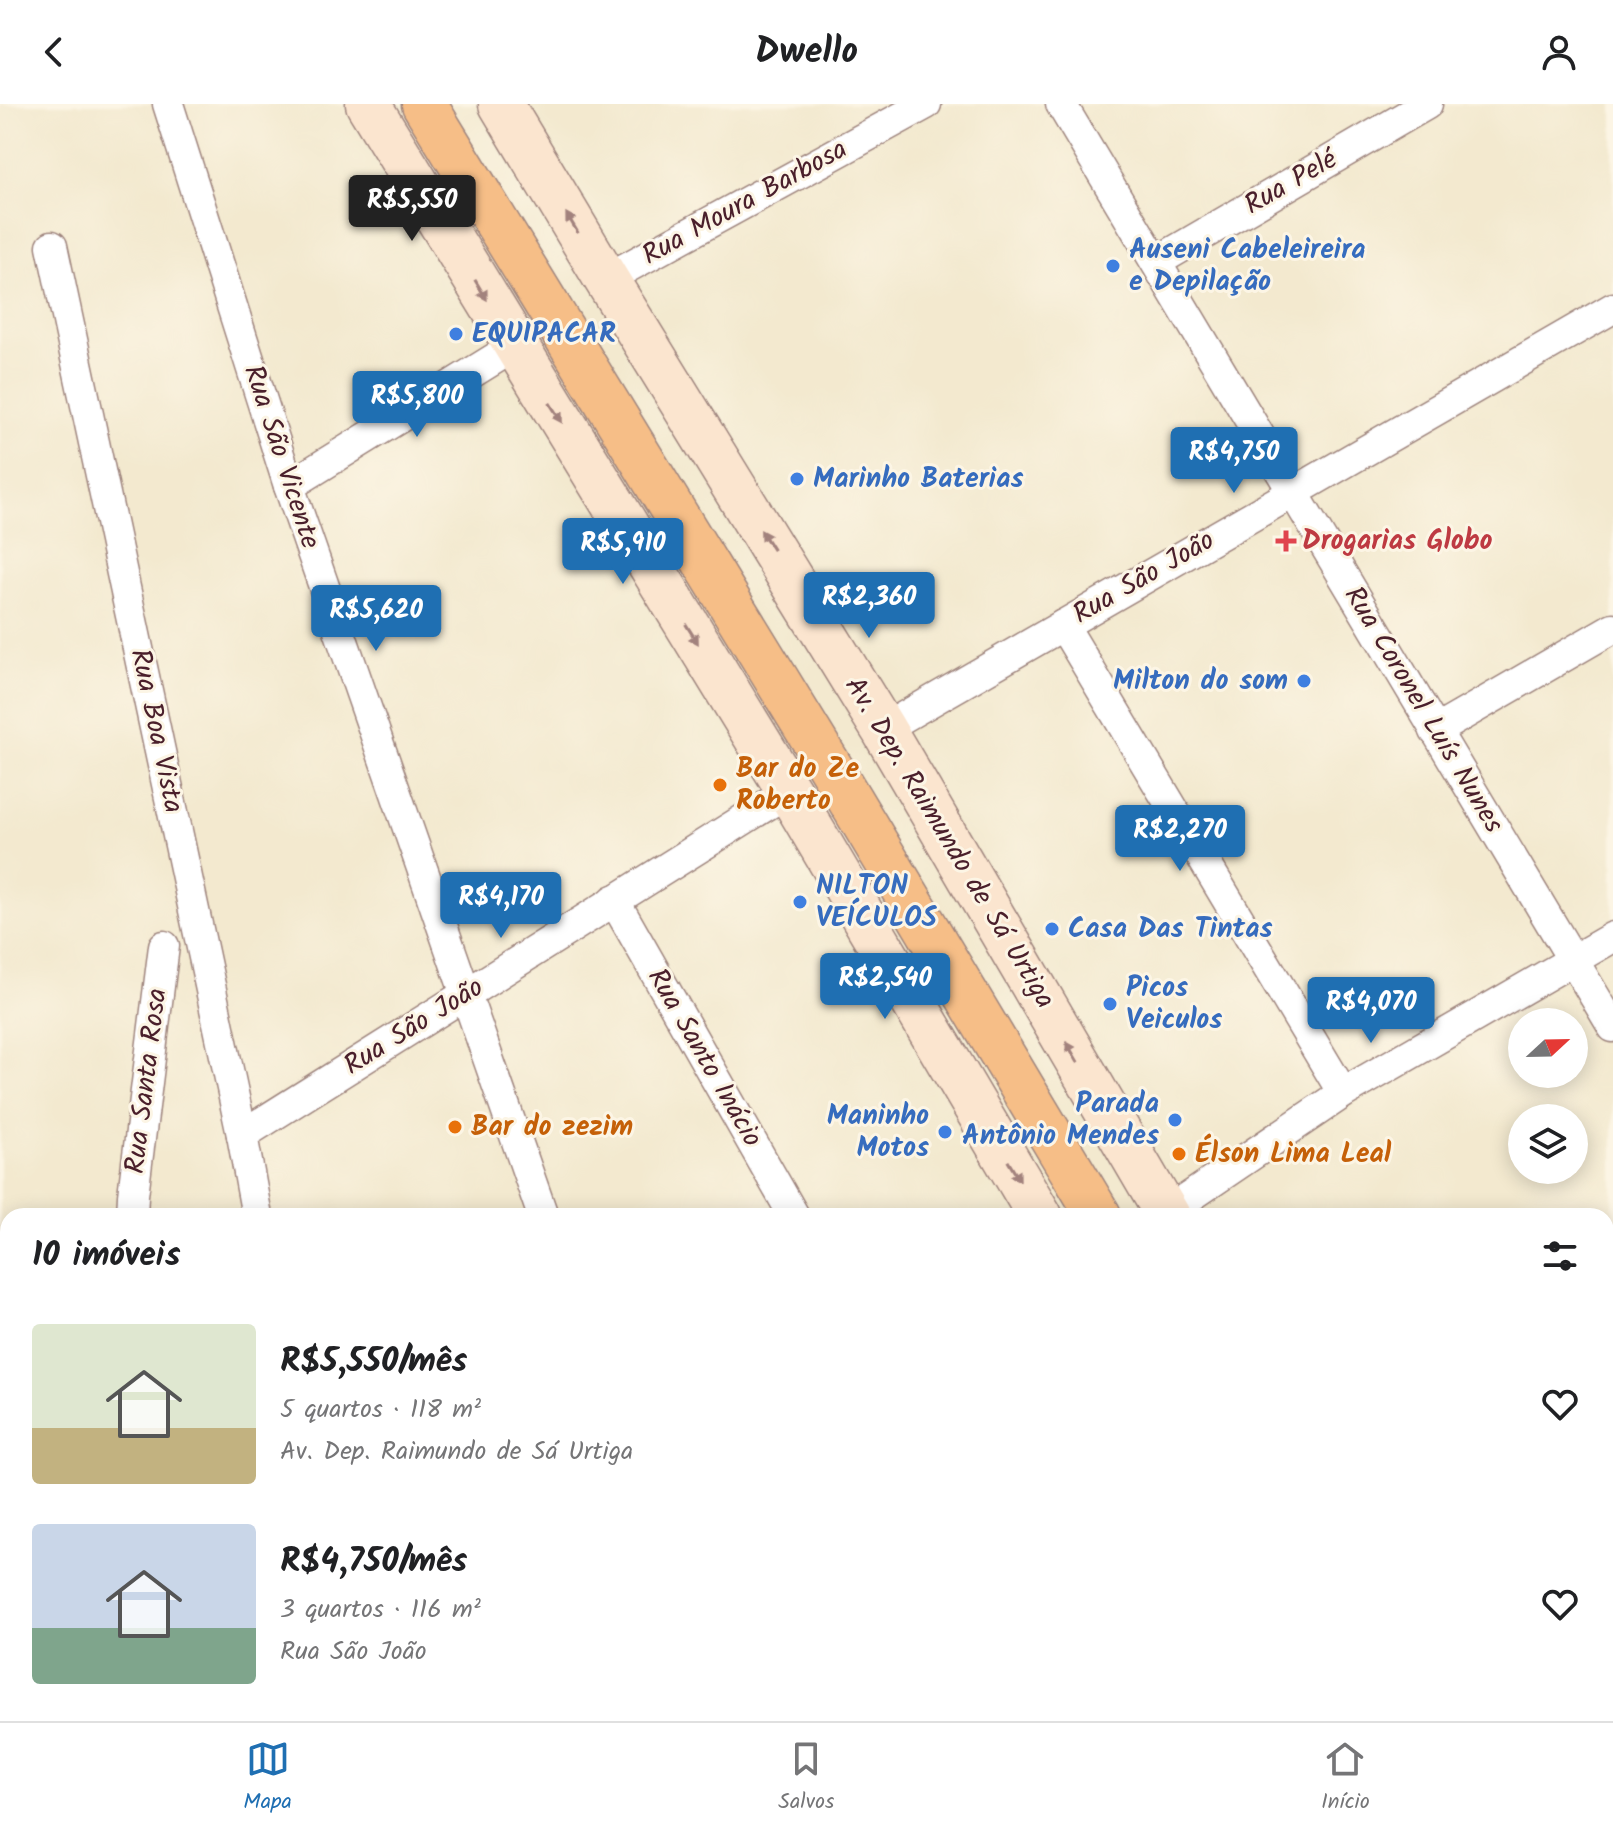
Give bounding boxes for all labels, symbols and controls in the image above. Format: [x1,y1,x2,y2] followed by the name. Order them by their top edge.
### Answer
[755,24,858,81] text: Dwello
[32,30,76,74] icon: back
[1537,30,1581,74] icon: person
[634,128,856,278] street label: Rua Moura Barbosa
[1236,137,1348,228] street label: Rua Pelé
[338,175,486,243] pin: R$5,550
[367,180,457,222] text: R$5,550
[566,212,580,234] one-way arrow
[1129,228,1366,305] place label: Auseni Cabeleireira e Depilação
[1104,257,1122,275] marker: Auseni Cabeleireira e Depilação
[474,279,488,301] one-way arrow
[472,312,616,357] place label: EQUIPACAR
[447,325,465,343] marker: EQUIPACAR
[230,359,332,555] street label: Rua São Vicente
[343,371,491,439] pin: R$5,800
[370,376,464,418] text: R$5,800
[549,402,563,424] one-way arrow
[1160,427,1308,495] pin: R$4,750
[1189,432,1279,474] text: R$4,750
[813,457,1024,502] place label: Marinho Baterias
[788,470,806,488] marker: Marinho Baterias
[549,518,697,586] pin: R$5,910
[1064,519,1224,637] street label: Rua São João
[1302,519,1493,564] place label: Drogarias Globo
[580,523,666,565] text: R$5,910
[760,529,774,551] one-way arrow
[1277,532,1295,550] marker: Drogarias Globo
[795,572,943,640] pin: R$2,360
[822,577,916,619] text: R$2,360
[1331,578,1515,842] street label: Rua Coronel Luís Nunes
[302,585,450,653] pin: R$5,620
[329,590,423,632] text: R$5,620
[685,623,699,645] one-way arrow
[117,645,195,817] street label: Rua Boa Vista
[1113,659,1288,704] place label: Milton do som
[832,668,1066,1018] street label: Av. Dep. Raimundo de Sá Urtiga
[1295,672,1313,690] marker: Milton do som
[736,747,859,824] place label: Bar do Ze Roberto
[711,776,729,794] marker: Bar do Ze Roberto
[1106,805,1254,873] pin: R$2,270
[1133,810,1227,852] text: R$2,270
[816,864,938,941] place label: NILTON VEÍCULOS
[427,872,575,940] pin: R$4,170
[458,877,544,919] text: R$4,170
[791,893,809,911] marker: NILTON VEÍCULOS
[1068,907,1273,952] place label: Casa Das Tintas
[1043,920,1061,938] marker: Casa Das Tintas
[811,953,959,1021] pin: R$2,540
[838,958,932,1000] text: R$2,540
[634,960,774,1156] street label: Rua Santo Inácio
[335,966,493,1088] street label: Rua São João
[1126,966,1222,1043] place label: Picos Veiculos
[1297,977,1445,1045] pin: R$4,070
[1326,982,1416,1024] text: R$4,070
[113,986,181,1176] street label: Rua Santa Rosa
[1101,995,1119,1013] marker: Picos Veiculos
[1508,1008,1588,1088] north arrow
[1508,1008,1588,1184] map controls
[1065,1041,1079,1063] one-way arrow
[962,1082,1159,1159] place label: Parada Antônio Mendes
[827,1094,929,1171] place label: Maninho Motos
[1508,1104,1588,1184] button: layers
[471,1105,633,1150] place label: Bar do zezim
[1166,1111,1184,1129] marker: Parada Antônio Mendes
[446,1118,464,1136] marker: Bar do zezim
[936,1123,954,1141] marker: Maninho Motos
[1195,1132,1392,1177] place label: Élson Lima Leal
[1170,1145,1188,1163] marker: Élson Lima Leal
[1007,1160,1021,1182] one-way arrow
[32,1229,181,1283] text: 10 imóveis
[1538,1234,1582,1278] icon: filters
[280,1335,467,1389] text: R$5,550/mês
[96,1356,192,1452] icon: home
[1538,1382,1582,1426] icon: heart
[280,1389,481,1431] text: 5 quartos · 118 m²
[280,1431,633,1473] text: Av. Dep. Raimundo de Sá Urtiga
[280,1535,467,1589] text: R$4,750/mês
[96,1556,192,1652] icon: home
[1538,1582,1582,1626] icon: heart
[280,1589,481,1631] text: 3 quartos · 116 m²
[280,1631,427,1673] text: Rua São João
[243,1737,292,1820] tab: Mapa
[778,1737,834,1820] tab: Salvos
[1321,1737,1370,1820] tab: Início

